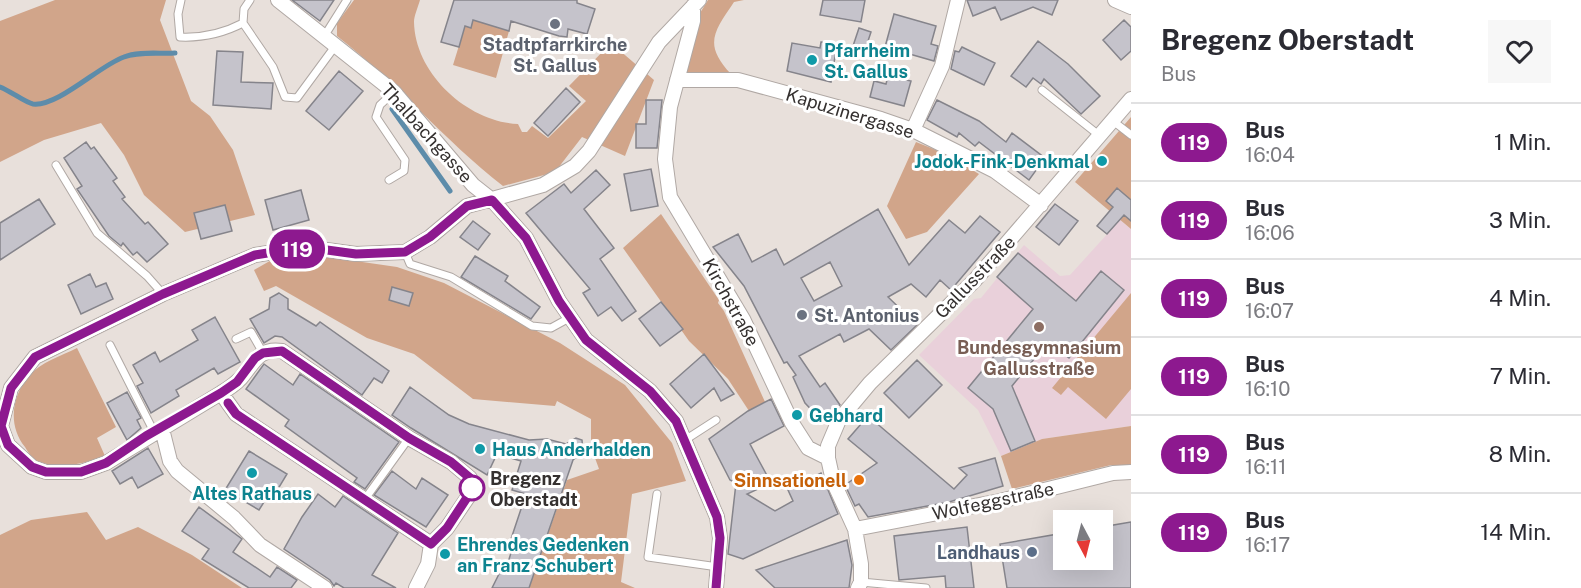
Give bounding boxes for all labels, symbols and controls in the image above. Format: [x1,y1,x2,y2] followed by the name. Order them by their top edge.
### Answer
[548,17,562,31] marker: Stadtpfarrkirche St. Gallus
[1488,20,1551,83] button: heart
[1161,23,1414,56] text: Bregenz Oberstadt
[483,34,627,76] place label: Stadtpfarrkirche St. Gallus
[824,40,910,82] place label: Pfarrheim St. Gallus
[805,53,819,67] marker: Pfarrheim St. Gallus
[1161,62,1196,86] text: Bus
[377,79,477,187] street label: Thalbachgasse
[783,84,917,142] street label: Kapuzinergasse
[1245,117,1285,143] text: Bus
[1494,129,1551,155] text: 1 Min.
[1178,130,1210,155] text: 119
[1245,143,1295,167] text: 16:04
[914,151,1090,172] place label: Jodok-Fink-Denkmal
[1095,154,1109,168] marker: Jodok-Fink-Denkmal
[1245,195,1285,221] text: Bus
[1489,207,1551,233] text: 3 Min.
[1178,208,1210,233] text: 119
[1245,221,1295,245] text: 16:06
[262,230,332,268] line badge: 119
[930,231,1020,323] street label: Gallusstraße
[281,237,313,262] text: 119
[698,254,764,350] street label: Kirchstraße
[1245,273,1285,299] text: Bus
[1489,285,1551,311] text: 4 Min.
[1178,286,1210,311] text: 119
[1245,299,1294,323] text: 16:07
[814,305,919,326] place label: St. Antonius
[795,308,809,322] marker: St. Antonius
[1032,320,1046,334] marker: Bundesgymnasium Gallusstraße
[957,337,1121,379] place label: Bundesgymnasium Gallusstraße
[1245,351,1285,377] text: Bus
[1490,363,1551,389] text: 7 Min.
[1178,364,1210,389] text: 119
[1245,377,1290,401] text: 16:10
[809,405,883,426] place label: Gebhard
[790,408,804,422] marker: Gebhard
[1245,429,1285,455] text: Bus
[492,439,651,460] place label: Haus Anderhalden
[1489,441,1551,467] text: 8 Min.
[473,442,487,456] marker: Haus Anderhalden
[1178,442,1210,467] text: 119
[1245,455,1286,479] text: 16:11
[245,466,259,480] marker: Altes Rathaus
[490,468,578,510] place label: Bregenz Oberstadt
[734,470,847,491] place label: Sinnsationell
[852,473,866,487] marker: Sinnsationell
[459,475,485,501] marker: Bregenz Oberstadt
[930,478,1056,524] street label: Wolfeggstraße
[192,483,312,504] place label: Altes Rathaus
[1245,507,1285,533] text: Bus
[1053,510,1113,570] north arrow
[1053,510,1113,570] map controls
[1480,519,1551,545] text: 14 Min.
[1178,520,1210,545] text: 119
[1245,533,1290,557] text: 16:17
[457,534,629,576] place label: Ehrendes Gedenken an Franz Schubert
[937,542,1020,563] place label: Landhaus
[1025,545,1039,559] marker: Landhaus
[438,547,452,561] marker: Ehrendes Gedenken an Franz Schubert

